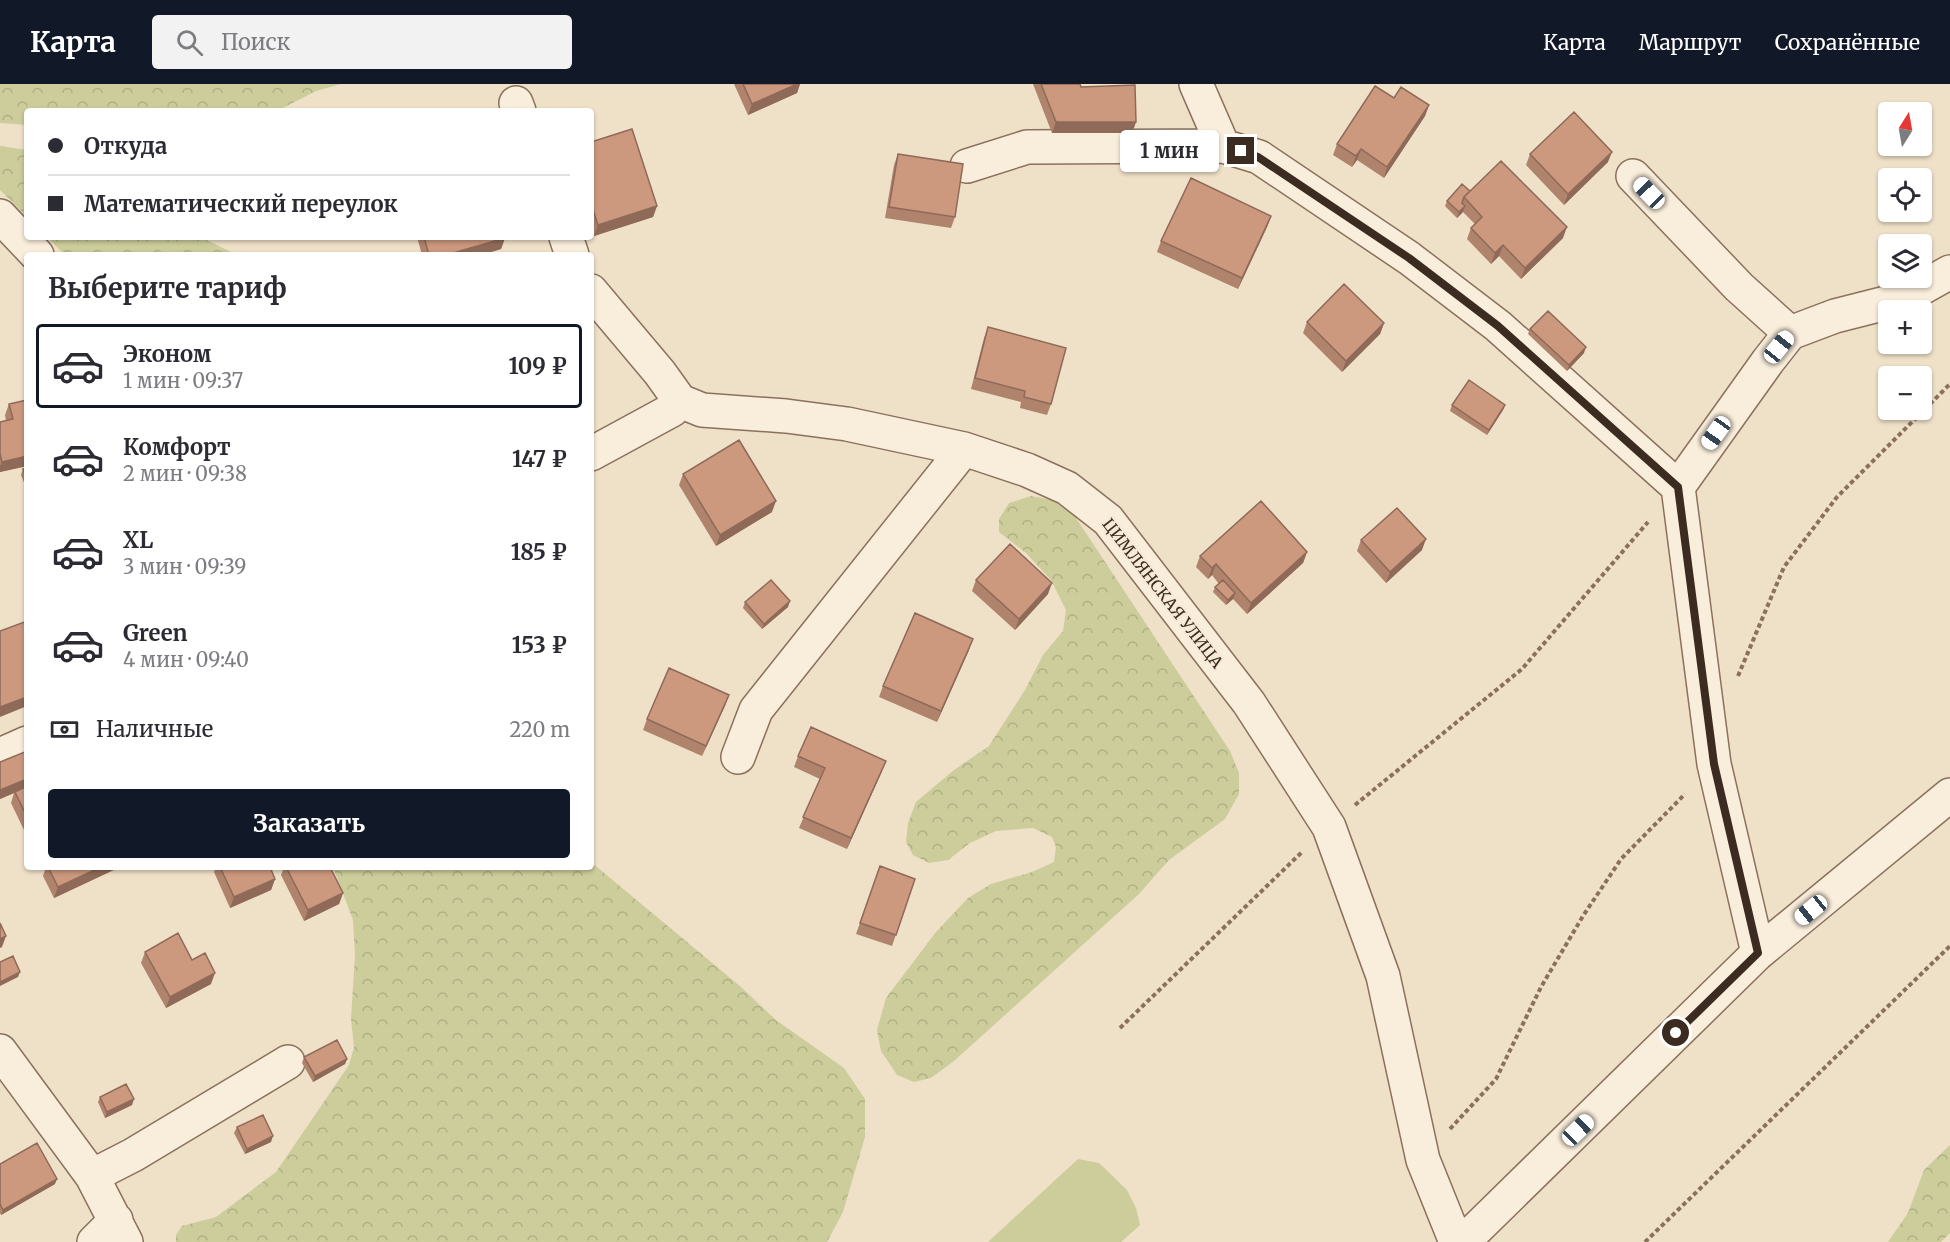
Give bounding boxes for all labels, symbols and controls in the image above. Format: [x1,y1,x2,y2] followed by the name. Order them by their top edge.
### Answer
[152,15,572,69] search box
[30,24,116,60] text: Карта
[173,26,206,59] icon: search
[221,28,291,56] text: Поиск
[1543,29,1606,56] text: Карта
[1639,29,1742,56] text: Маршрут
[1775,29,1920,56] text: Сохранённые
[1878,102,1932,156] north arrow
[1878,102,1932,420] map controls
[1121,130,1220,172] callout: 1 мин
[84,132,167,160] text: Откуда
[1227,137,1254,164] route end
[1140,138,1199,163] text: 1 мин
[1878,168,1932,222] button: locate
[1630,174,1668,212] car
[84,190,398,218] text: Математический переулок
[1878,234,1932,288] button: layers
[48,271,287,305] text: Выберите тариф
[1878,300,1932,354] button: +
[1761,327,1797,367] car
[51,339,105,393] icon: car
[123,340,211,368] text: Эконом
[509,352,567,380] text: 109 ₽
[1878,366,1932,420] button: −
[123,368,243,393] text: 1 мин · 09:37
[1698,413,1734,453] car
[51,432,105,486] icon: car
[123,433,231,461] text: Комфорт
[512,445,567,473] text: 147 ₽
[123,461,247,486] text: 2 мин · 09:38
[1098,514,1228,672] street label: ЦИМЛЯНСКАЯ УЛИЦА
[51,525,105,579] icon: car
[123,526,153,554] text: XL
[511,538,567,566] text: 185 ₽
[123,554,246,579] text: 3 мин · 09:39
[51,618,105,672] icon: car
[123,619,187,647] text: Green
[512,631,567,659] text: 153 ₽
[123,647,249,672] text: 4 мин · 09:40
[48,713,81,746] icon: cash
[96,715,213,743] text: Наличные
[510,717,570,742] text: 220 m
[48,789,570,858] button: Заказать
[1791,892,1831,928] car
[1662,1019,1689,1046] route start
[1559,1111,1597,1149] car

